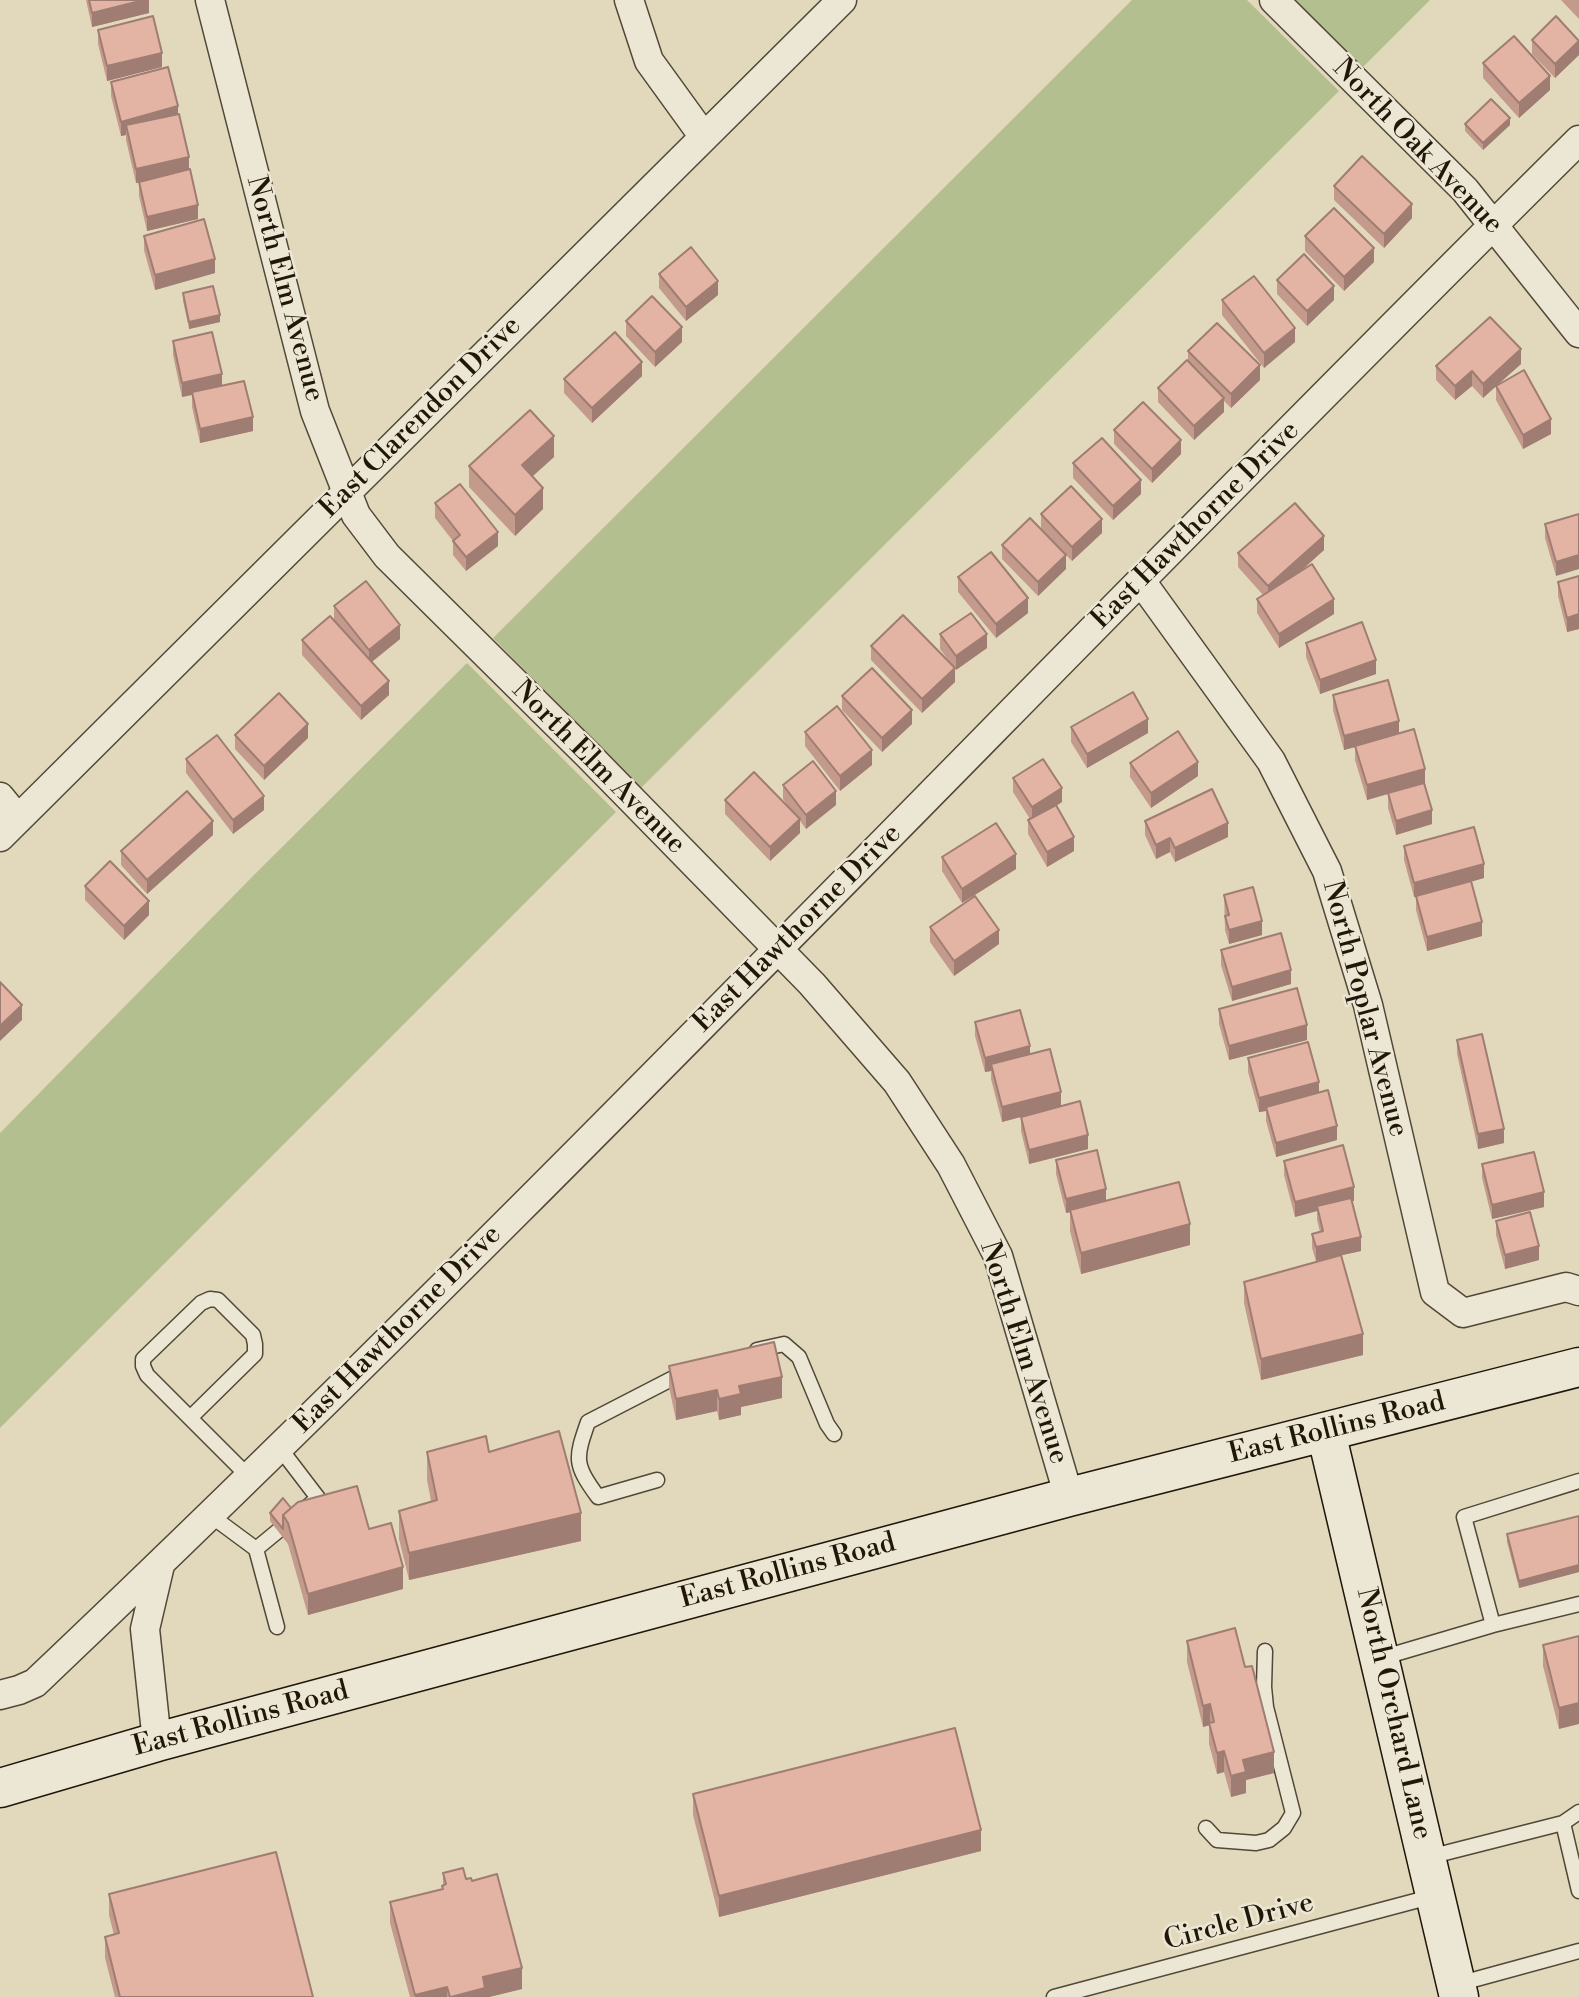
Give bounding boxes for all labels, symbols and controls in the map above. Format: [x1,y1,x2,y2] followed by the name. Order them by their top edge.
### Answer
[1325,52,1509,242] street label: North Oak Avenue
[238,173,330,405] street label: North Elm Avenue
[313,310,529,526] street label: East Clarendon Drive
[1085,415,1307,637] street label: East Hawthorne Drive
[504,674,692,862] street label: North Elm Avenue
[687,818,909,1040] street label: East Hawthorne Drive
[1314,877,1414,1141] street label: North Poplar Avenue
[287,1219,509,1441] street label: East Hawthorne Drive
[971,1237,1075,1469] street label: North Elm Avenue
[1225,1386,1449,1472] street label: East Rollins Road
[676,1527,900,1617] street label: East Rollins Road
[1348,1585,1438,1843] street label: North Orchard Lane
[129,1675,353,1765] street label: East Rollins Road
[1160,1887,1318,1959] street label: Circle Drive

